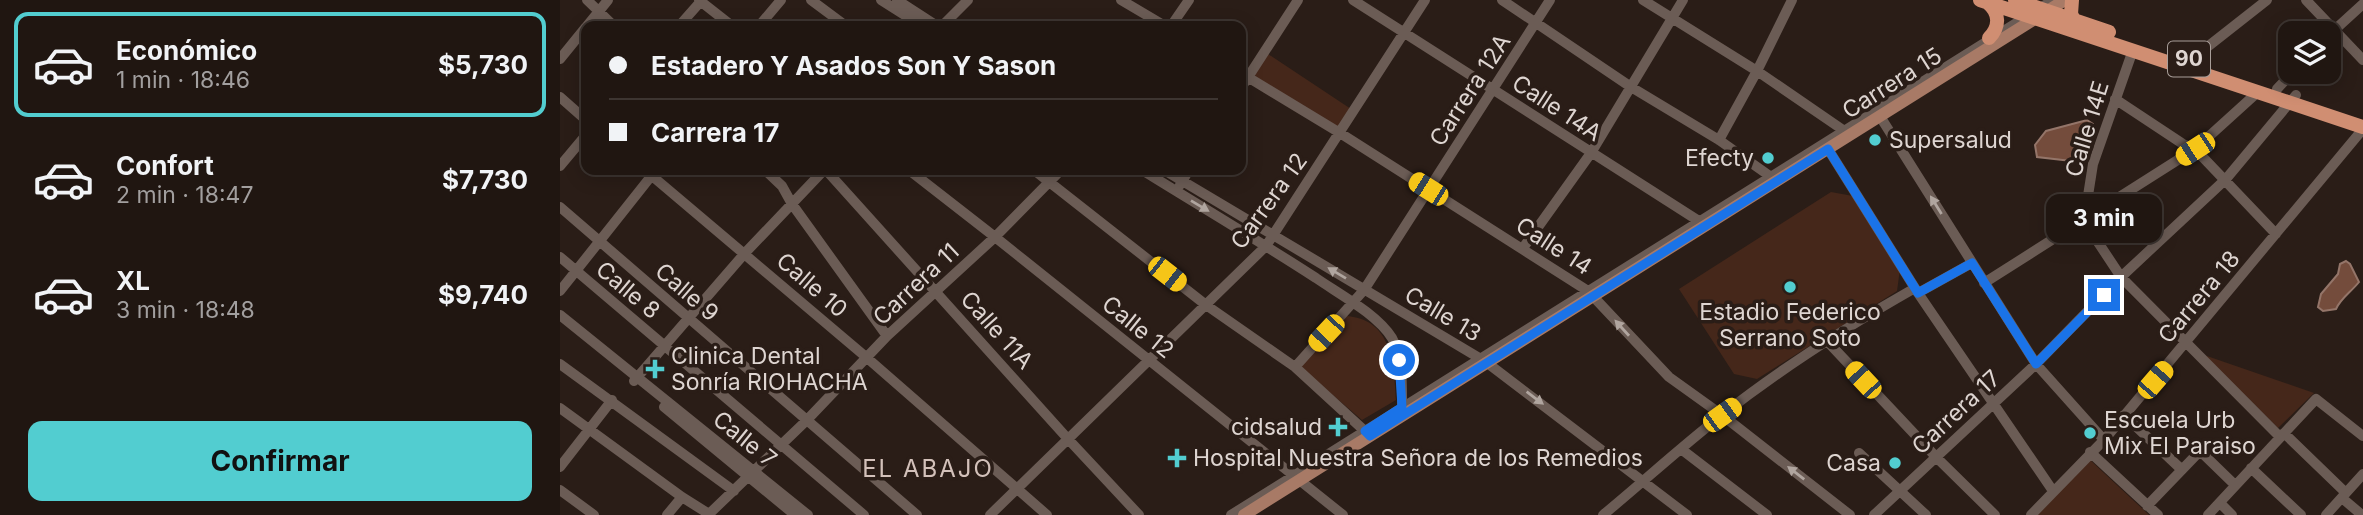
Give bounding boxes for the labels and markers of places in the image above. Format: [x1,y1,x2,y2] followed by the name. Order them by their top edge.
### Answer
[1889,126,2012,154] place label: Supersalud
[1867,132,1883,148] marker: Supersalud
[1685,144,1754,172] place label: Efecty
[1760,150,1776,166] marker: Efecty
[1782,279,1798,295] marker: Estadio Federico Serrano Soto
[1699,298,1881,352] place label: Estadio Federico Serrano Soto
[671,342,868,396] place label: Clinica Dental Sonría RIOHACHA
[645,359,665,379] marker: Clinica Dental Sonría RIOHACHA
[2104,406,2256,460] place label: Escuela Urb Mix El Paraiso
[1231,413,1322,441] place label: cidsalud
[1328,417,1348,437] marker: cidsalud
[2082,425,2098,441] marker: Escuela Urb Mix El Paraiso
[1193,444,1643,472] place label: Hospital Nuestra Señora de los Remedios
[1167,448,1187,468] marker: Hospital Nuestra Señora de los Remedios
[1826,449,1881,477] place label: Casa
[1887,455,1903,471] marker: Casa

